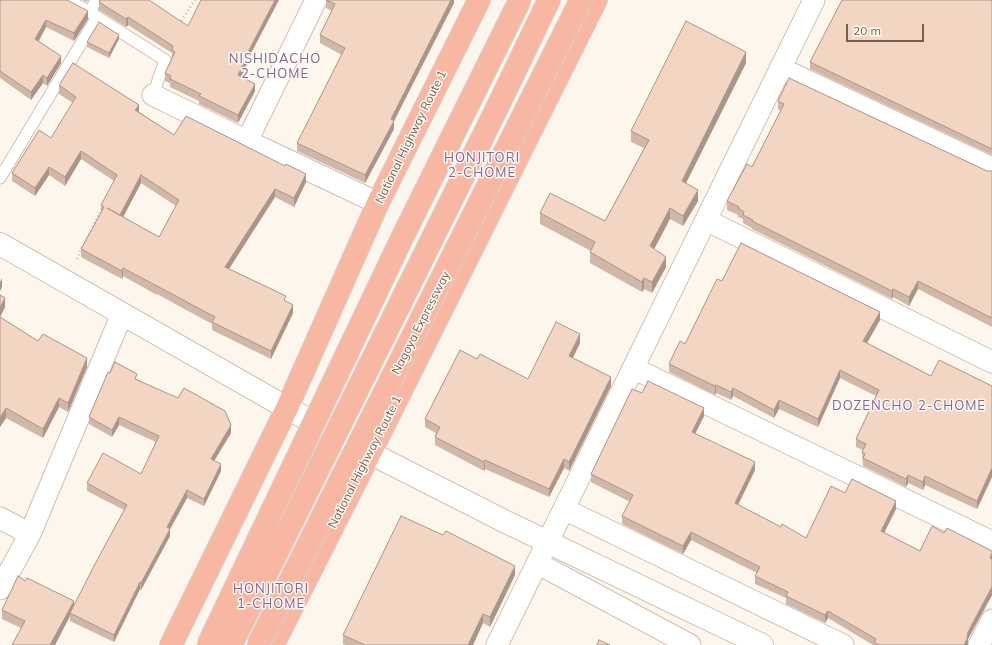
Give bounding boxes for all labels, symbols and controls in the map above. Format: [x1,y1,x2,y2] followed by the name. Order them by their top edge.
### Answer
[848,16,926,42] scale bar
[853,23,881,38] text: 20 m
[229,51,321,82] district label: NISHIDACHO 2-CHOME
[372,68,450,206] street label: National Highway Route 1
[444,150,520,181] district label: HONJITORI 2-CHOME
[389,269,453,377] street label: Nagoya Expressway
[325,393,405,531] street label: National Highway Route 1
[832,398,986,414] district label: DOZENCHO 2-CHOME
[233,581,309,612] district label: HONJITORI 1-CHOME

